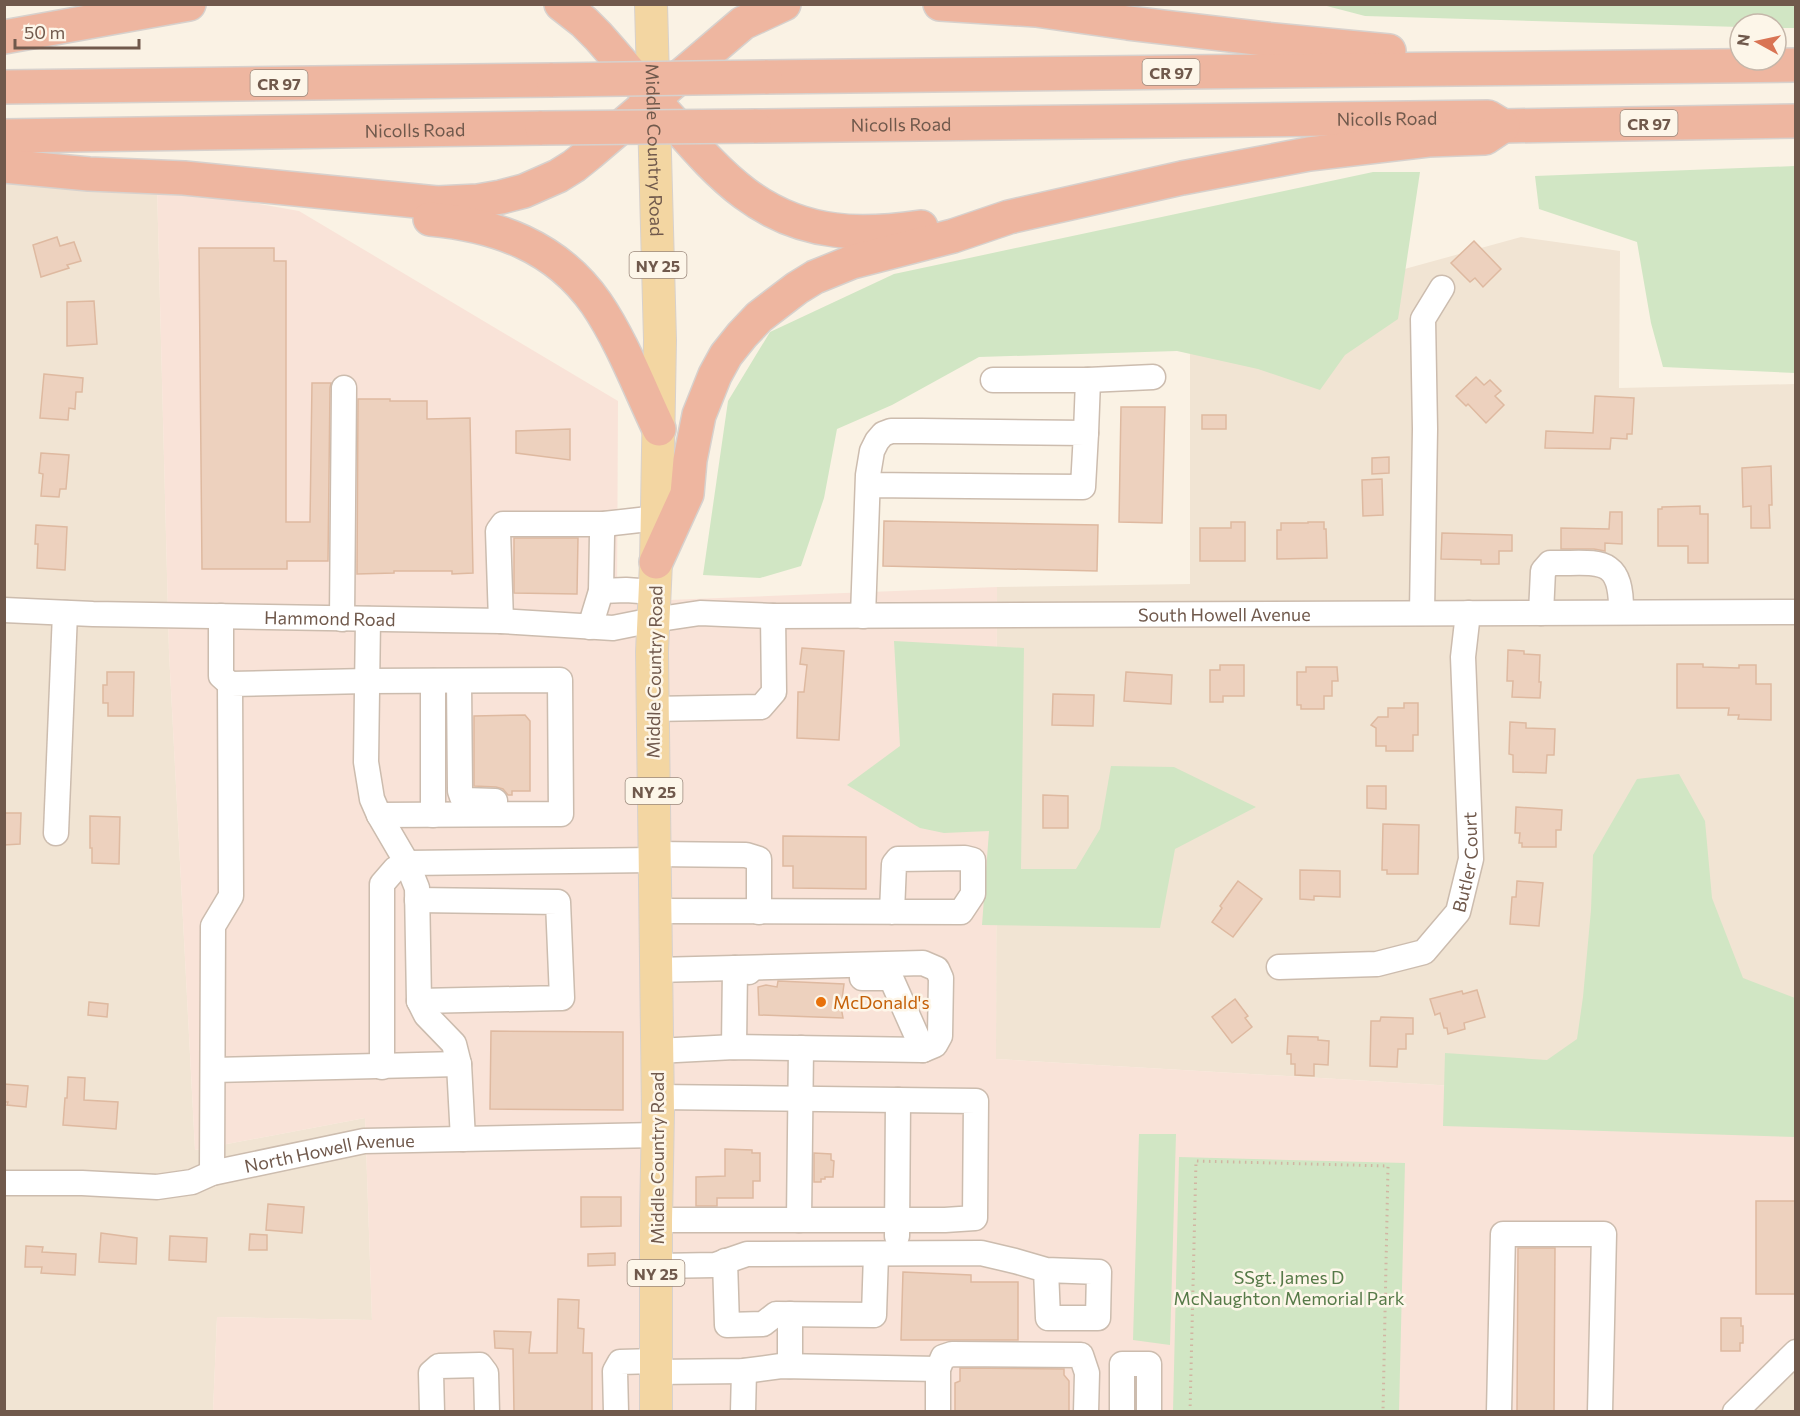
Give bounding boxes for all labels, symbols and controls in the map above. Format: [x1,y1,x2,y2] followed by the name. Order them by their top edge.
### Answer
[15,12,140,50] scale bar
[1728,12,1788,72] north arrow
[24,21,65,43] text: 50 m
[1732,33,1753,47] text: N
[1142,59,1200,85] road number: CR 97
[642,63,668,237] street label: Middle Country Road
[250,70,308,96] road number: CR 97
[1336,107,1437,130] street label: Nicolls Road
[1620,110,1678,136] road number: CR 97
[850,113,952,136] street label: Nicolls Road
[364,118,466,142] street label: Nicolls Road
[630,252,686,278] road number: NY 25
[641,585,667,759] street label: Middle Country Road
[1138,603,1311,626] street label: South Howell Avenue
[264,606,396,630] street label: Hammond Road
[626,778,682,804] road number: NY 25
[1447,811,1482,914] street label: Butler Court
[833,991,930,1013] place label: McDonald's
[814,995,828,1009] marker: McDonald's
[646,1072,668,1245] street label: Middle Country Road
[242,1129,415,1177] street label: North Howell Avenue
[628,1260,684,1286] road number: NY 25
[1173,1266,1405,1309] park label: SSgt. James D McNaughton Memorial Park

